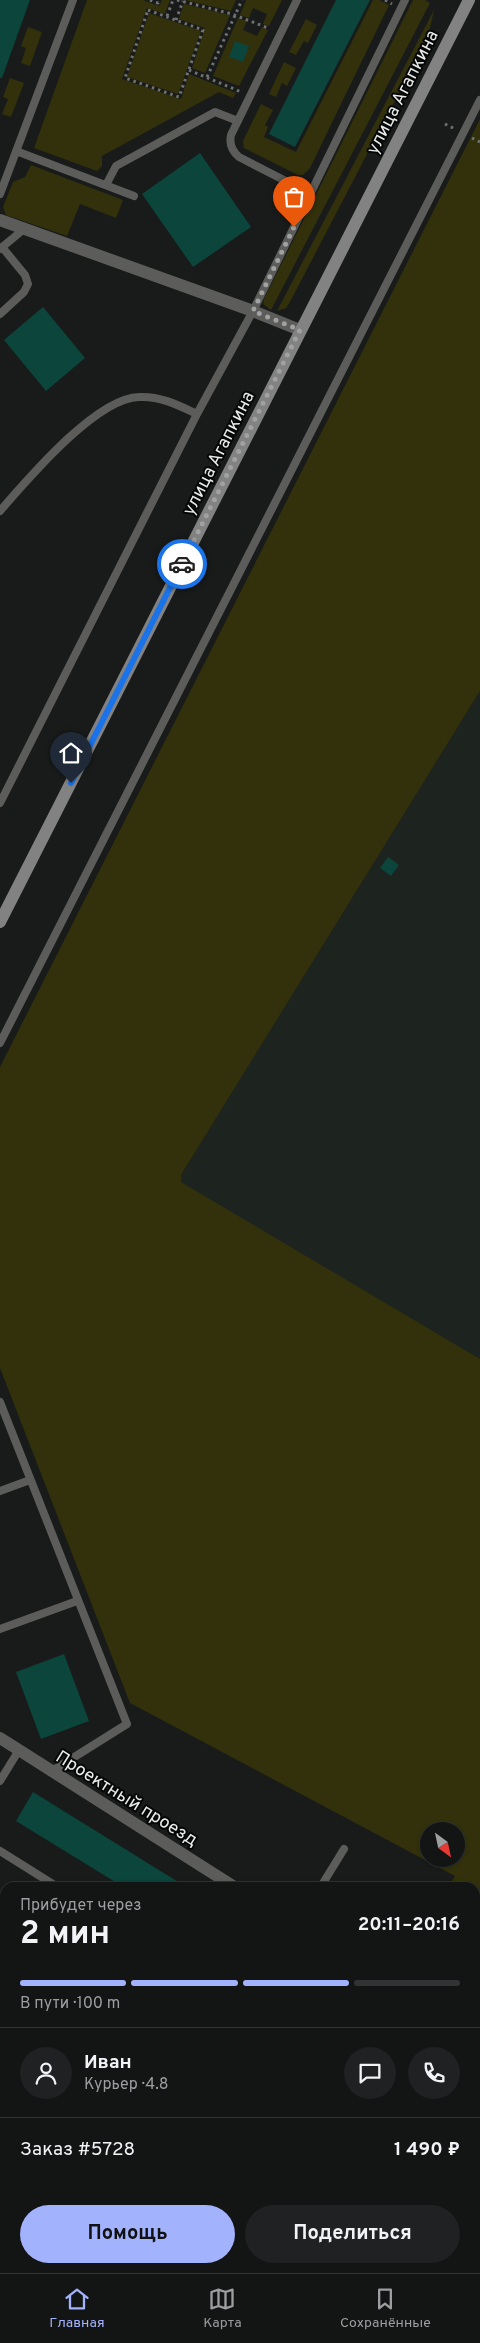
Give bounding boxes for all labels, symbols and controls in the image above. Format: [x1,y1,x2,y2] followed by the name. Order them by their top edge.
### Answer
[362,27,445,159] street label: улица Агапкина
[273,176,315,227] pin
[280,183,308,211] icon: bag
[178,388,261,520] street label: улица Агапкина
[157,539,207,589] courier
[168,550,196,578] icon: car
[50,732,92,783] pin
[57,739,85,767] icon: home
[51,1746,202,1852] street label: Проектный проезд
[420,1822,465,1868] north arrow
[420,1822,465,1867] map controls
[20,1896,142,1916] text: Прибудет через
[358,1913,460,1937] text: 20:11–20:16
[20,1915,110,1955] text: 2 мин
[20,1994,120,2014] text: В пути · 100 m
[20,2047,72,2099] button: person
[344,2047,396,2099] button: chat
[408,2047,460,2099] button: phone
[84,2051,132,2075] text: Иван
[84,2075,169,2095] text: Курьер · 4.8
[20,2138,135,2162] text: Заказ #5728
[394,2138,460,2162] text: 1 490 ₽
[20,2205,235,2263] button: Помощь
[245,2205,460,2263] button: Поделиться
[49,2285,105,2332] tab: Главная
[203,2285,242,2332] tab: Карта
[340,2285,431,2332] tab: Сохранённые

